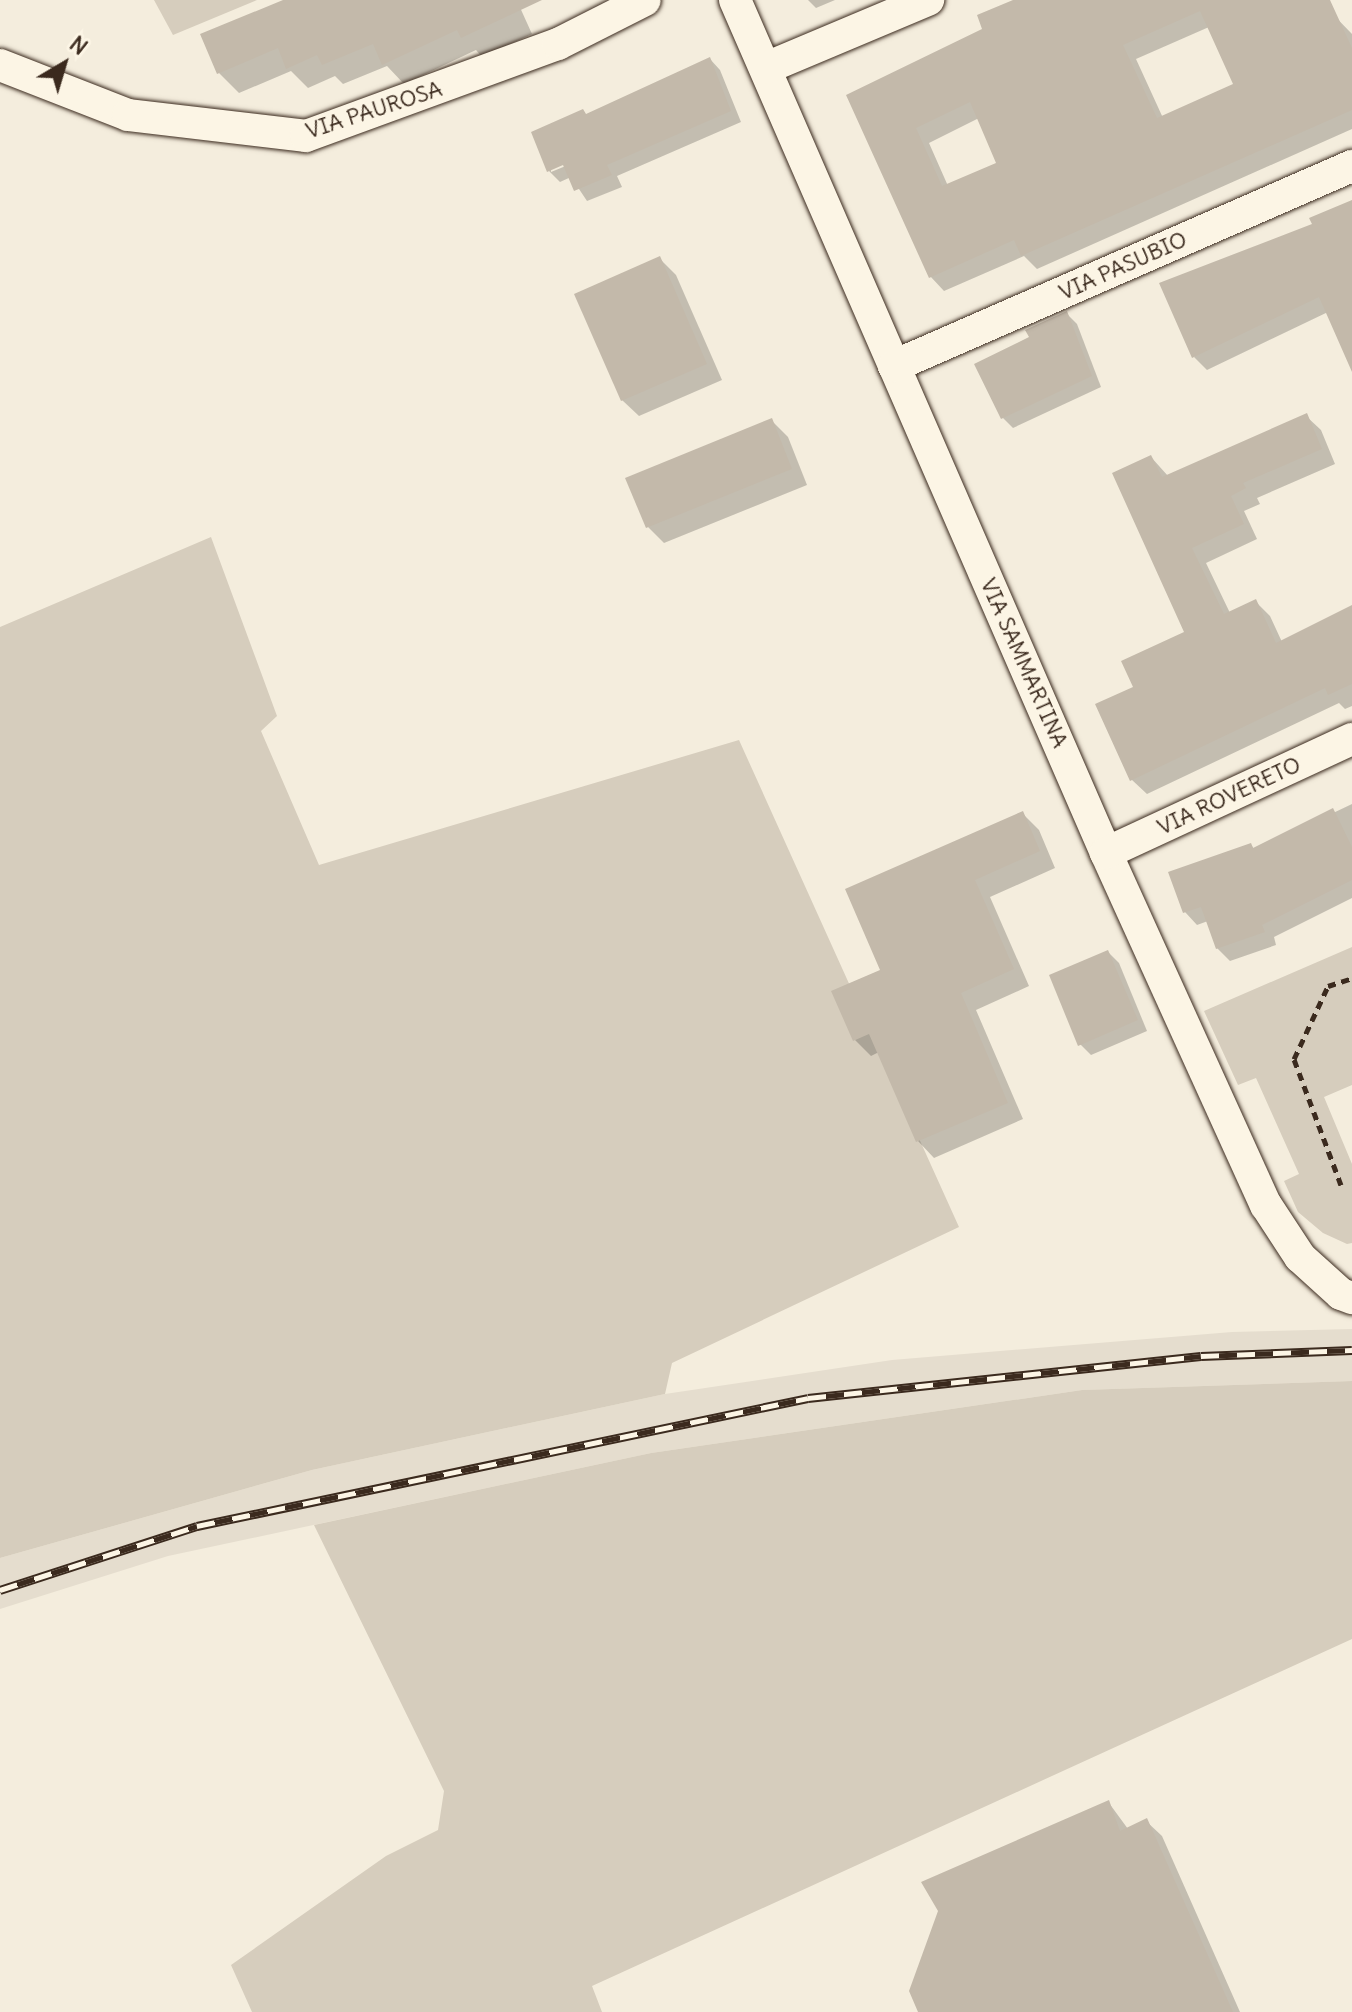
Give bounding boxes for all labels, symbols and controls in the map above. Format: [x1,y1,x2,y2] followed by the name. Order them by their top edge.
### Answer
[24,24,104,104] north arrow
[64,29,93,61] text: N
[303,76,445,144] street label: VIA PAUROSA
[1055,226,1191,306] street label: VIA PASUBIO
[975,574,1073,752] street label: VIA SAMMARTINA
[1153,751,1305,841] street label: VIA ROVERETO

